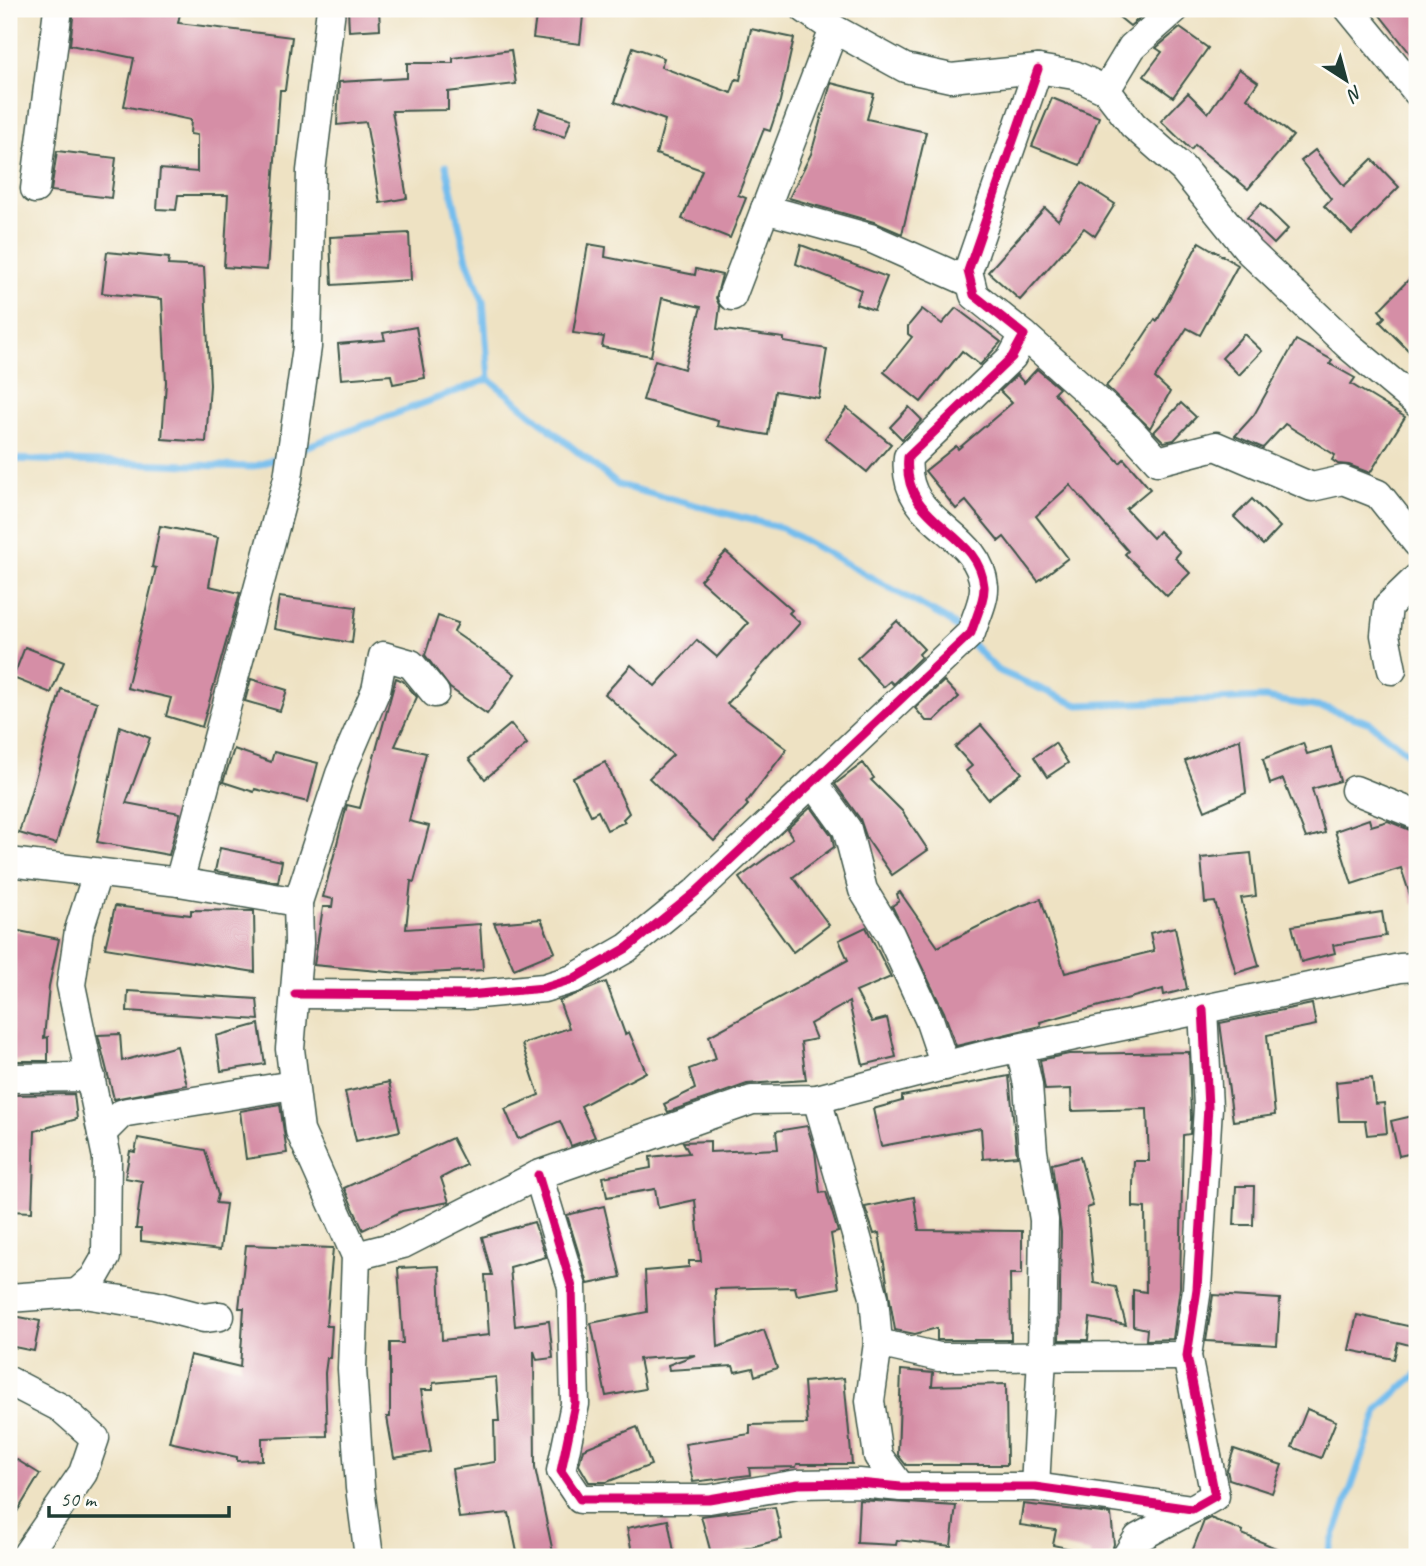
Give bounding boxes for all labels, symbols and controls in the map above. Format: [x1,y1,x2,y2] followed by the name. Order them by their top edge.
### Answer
[1310,46,1380,116] north arrow
[1341,80,1367,108] text: N
[49,1475,229,1519] scale bar
[60,1486,98,1512] text: 50 m

